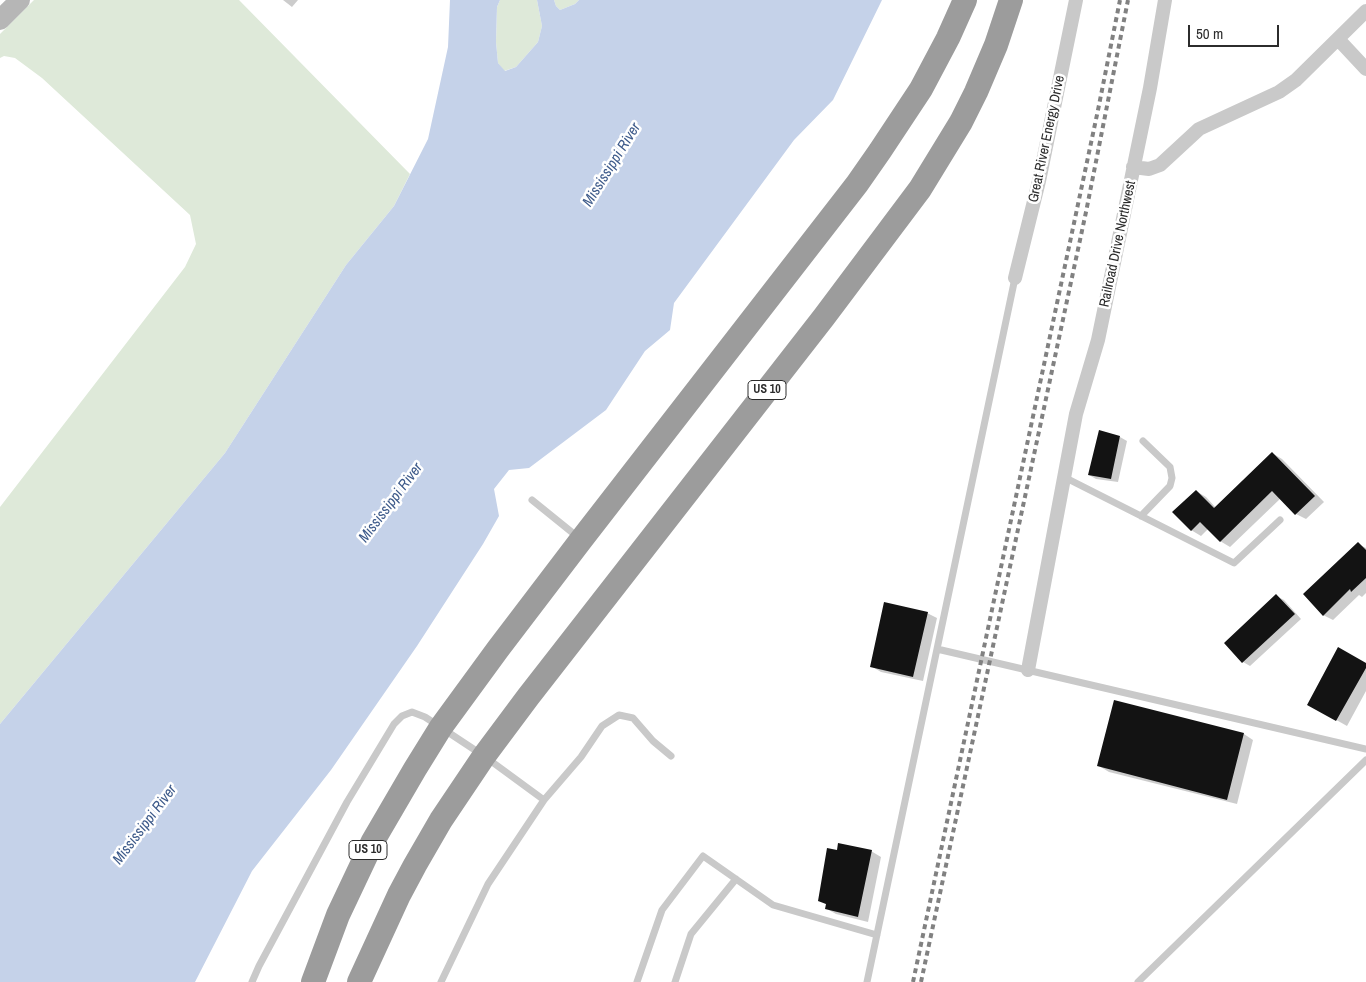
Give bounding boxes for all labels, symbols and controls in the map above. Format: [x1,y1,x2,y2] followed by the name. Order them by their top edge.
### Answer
[1191,15,1282,47] scale bar
[1196,23,1223,44] text: 50 m
[1025,74,1069,204] street label: Great River Energy Drive
[579,120,645,210] water label: Mississippi River
[1096,179,1140,309] street label: Railroad Drive Northwest
[748,380,786,400] road number: US 10
[355,460,427,546] water label: Mississippi River
[109,782,181,868] water label: Mississippi River
[349,840,387,860] road number: US 10

